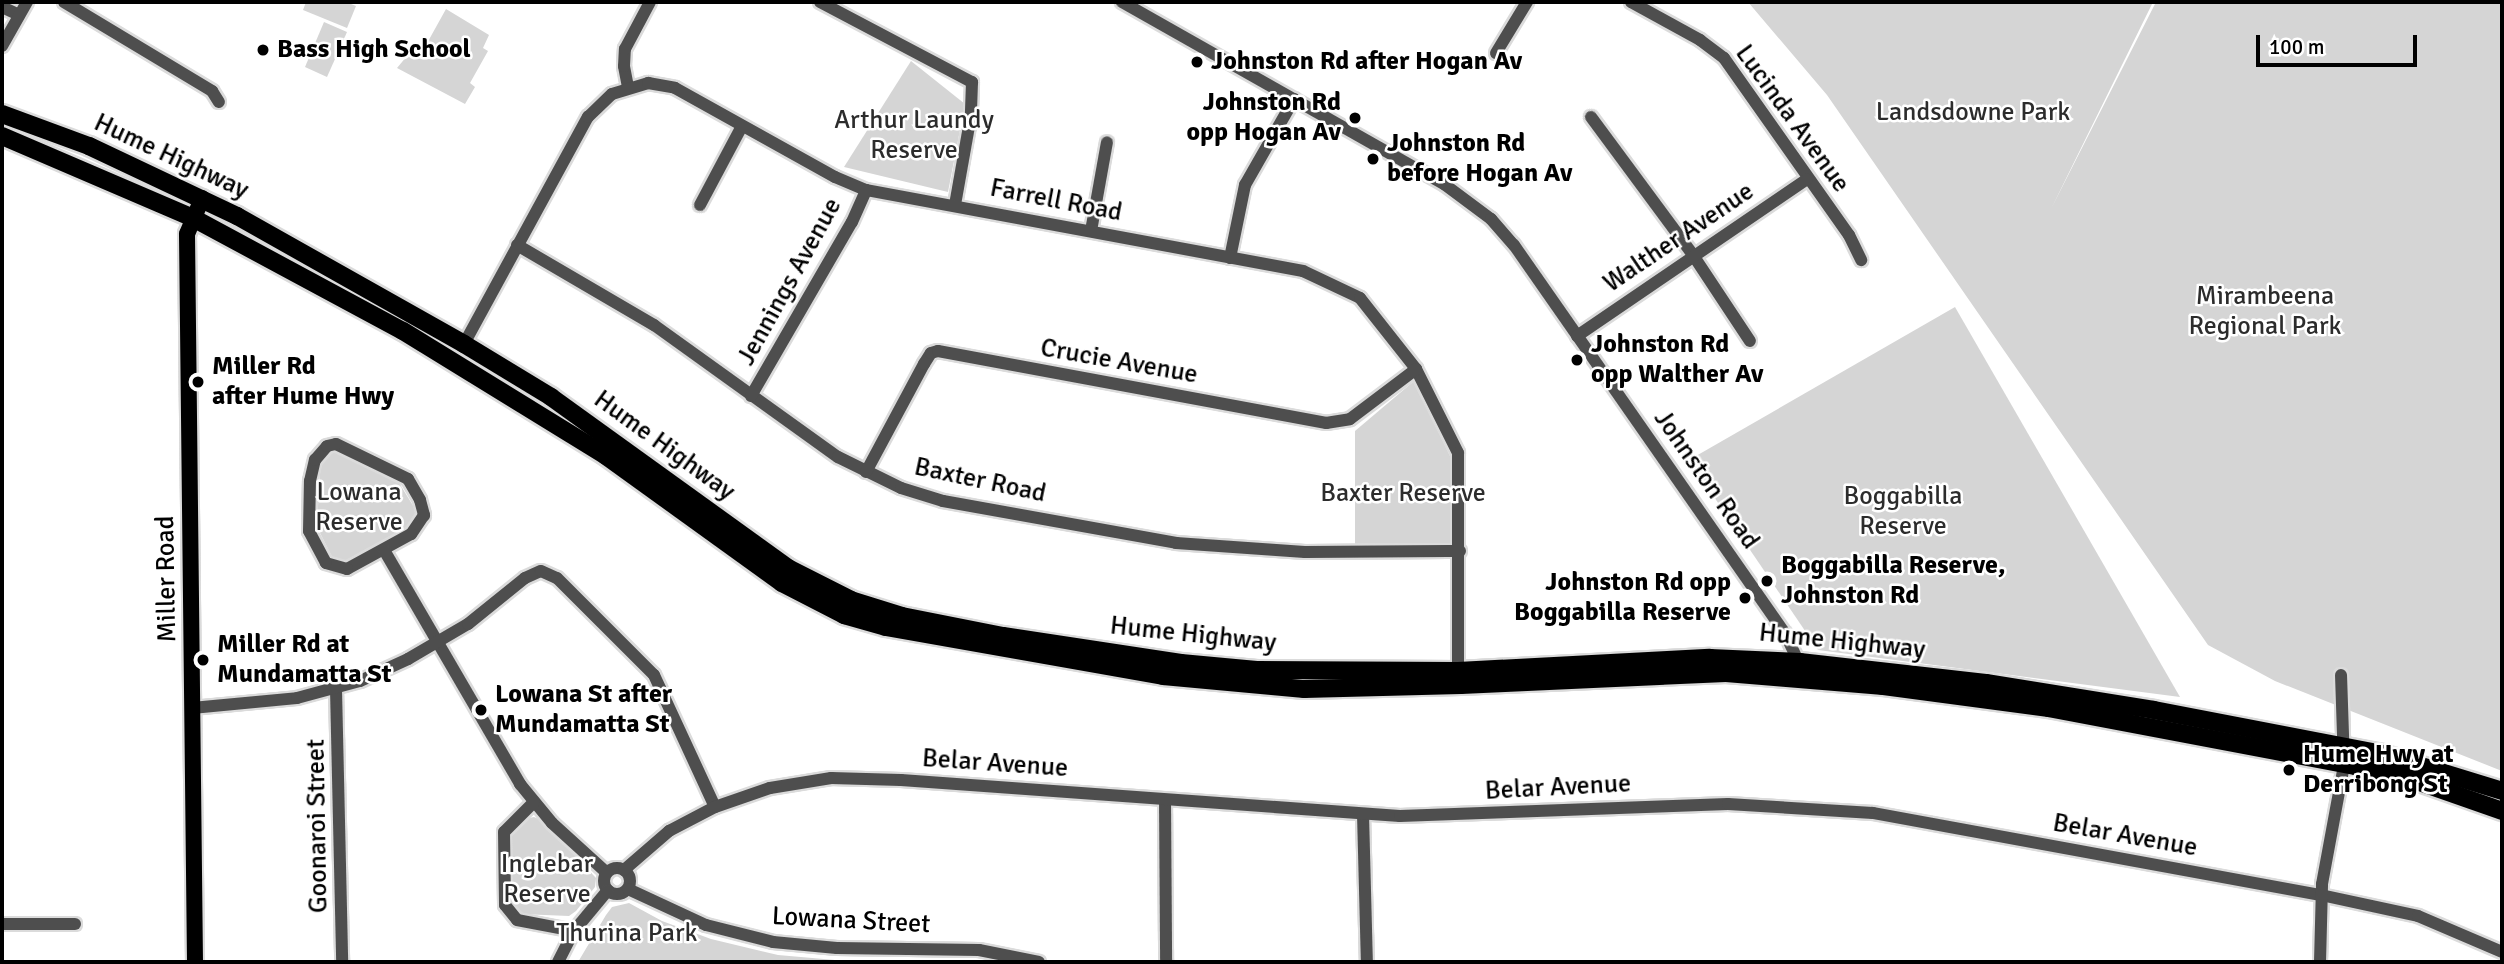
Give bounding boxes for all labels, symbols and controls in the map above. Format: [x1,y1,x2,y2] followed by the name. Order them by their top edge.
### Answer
[2259,21,2420,65] scale bar
[277,34,471,66] place label: Bass High School
[2269,34,2324,60] text: 100 m
[1728,39,1856,199] street label: Lucinda Avenue
[255,42,271,58] marker: Bass High School
[1211,46,1522,78] place label: Johnston Rd after Hogan Av
[1189,54,1205,70] marker: Johnston Rd after Hogan Av
[1186,87,1341,148] place label: Johnston Rd opp Hogan Av
[1876,97,2070,129] park label: Landsdowne Park
[834,105,994,166] park label: Arthur Laundy Reserve
[89,108,253,206] street label: Hume Highway
[1347,110,1363,126] marker: Johnston Rd opp Hogan Av
[1387,128,1572,190] place label: Johnston Rd before Hogan Av
[1365,151,1381,167] marker: Johnston Rd before Hogan Av
[987,173,1125,229] street label: Farrell Road
[1598,176,1760,300] street label: Walther Avenue
[731,193,849,371] street label: Jennings Avenue
[2188,281,2342,342] park label: Mirambeena Regional Park
[1591,329,1763,390] place label: Johnston Rd opp Walther Av
[1038,333,1200,391] street label: Crucie Avenue
[212,351,394,412] place label: Miller Rd after Hume Hwy
[1569,352,1585,368] marker: Johnston Rd opp Walther Av
[190,374,206,390] marker: Miller Rd after Hume Hwy
[587,384,741,508] street label: Hume Highway
[1647,404,1765,556] street label: Johnston Road
[911,452,1049,510] street label: Baxter Road
[315,477,403,538] park label: Lowana Reserve
[1320,478,1486,510] park label: Baxter Reserve
[1844,481,1962,542] park label: Boggabilla Reserve
[150,515,184,643] street label: Miller Road
[1781,550,2006,612] place label: Boggabilla Reserve, Johnston Rd
[1514,567,1731,628] place label: Johnston Rd opp Boggabilla Reserve
[1759,573,1775,589] marker: Boggabilla Reserve, Johnston Rd
[1737,590,1753,606] marker: Johnston Rd opp Boggabilla Reserve
[1108,611,1278,659] street label: Hume Highway
[1757,618,1927,666] street label: Hume Highway
[217,629,391,690] place label: Miller Rd at Mundamatta St
[195,652,211,668] marker: Miller Rd at Mundamatta St
[495,679,672,740] place label: Lowana St after Mundamatta St
[473,702,489,718] marker: Lowana St after Mundamatta St
[301,739,335,913] street label: Goonaroi Street
[2303,739,2454,800] place label: Hume Hwy at Derribong St
[921,743,1069,785] street label: Belar Avenue
[2281,762,2297,778] marker: Hume Hwy at Derribong St
[1484,769,1632,807] street label: Belar Avenue
[2050,808,2200,864] street label: Belar Avenue
[501,849,593,910] park label: Inglebar Reserve
[771,901,931,941] street label: Lowana Street
[556,918,698,950] park label: Thurina Park

